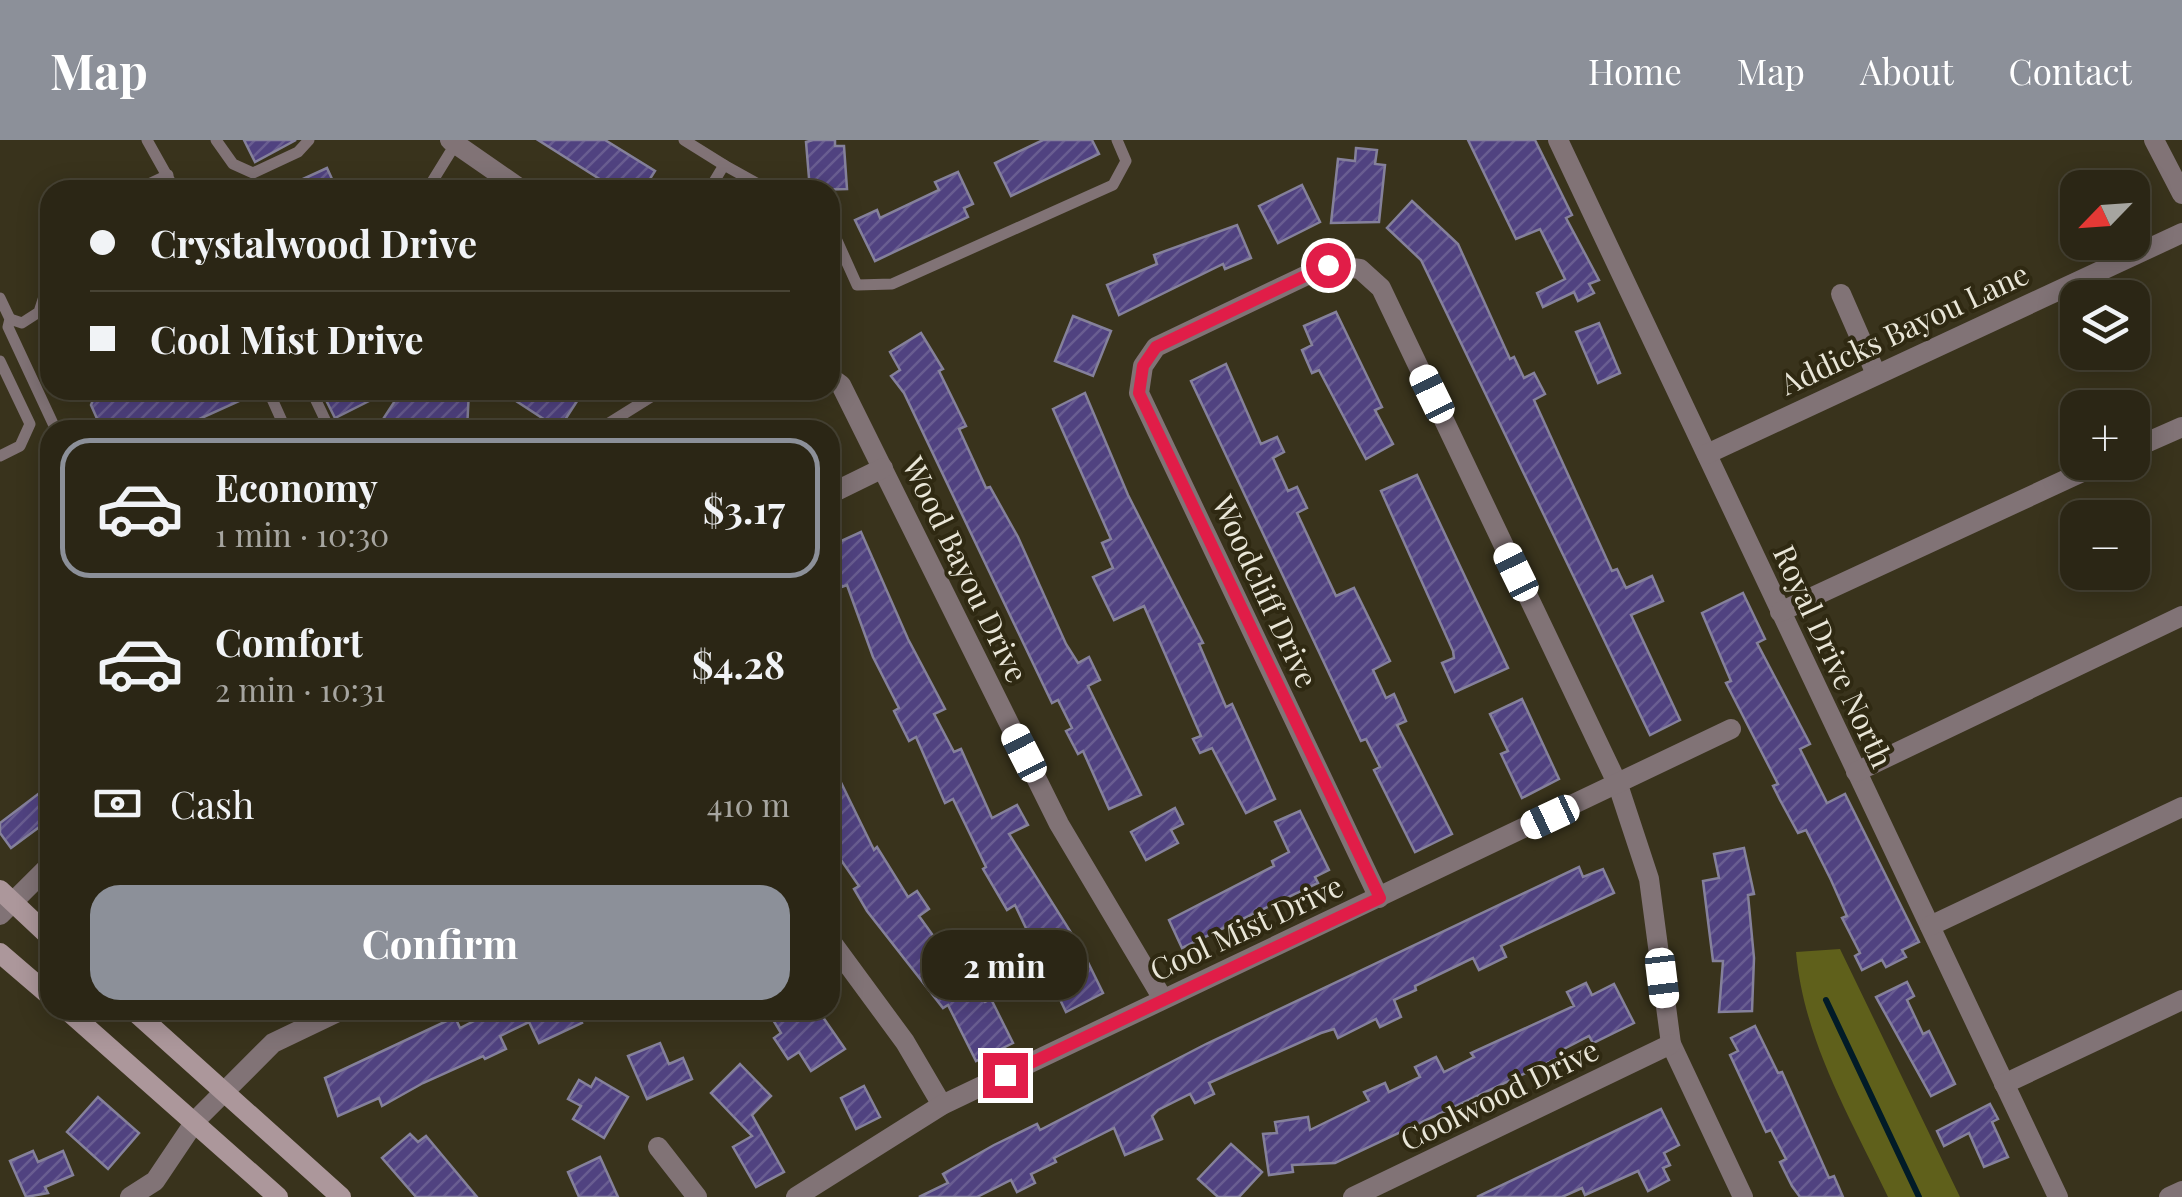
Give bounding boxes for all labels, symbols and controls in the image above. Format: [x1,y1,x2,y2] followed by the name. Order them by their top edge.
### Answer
[50,38,148,102] text: Map
[1588,47,1682,94] text: Home
[1737,47,1805,94] text: Map
[1860,47,1954,94] text: About
[2009,47,2132,94] text: Contact
[2060,170,2150,260] north arrow
[2060,170,2150,590] map controls
[150,217,477,268] text: Crystalwood Drive
[1306,243,1351,288] route start
[1772,253,2035,404] street label: Addicks Bayou Lane
[2060,280,2150,370] button: layers
[150,313,424,364] text: Cool Mist Drive
[1405,360,1459,428] car
[2060,390,2150,480] button: +
[894,449,1038,688] street label: Wood Bayou Drive
[215,461,378,512] text: Economy
[95,463,185,553] icon: car
[703,483,785,534] text: $3.17
[1204,487,1328,694] street label: Woodcliff Drive
[2060,500,2150,590] button: −
[215,512,389,555] text: 1 min · 10:30
[1489,538,1543,606] car
[1765,538,1903,774] street label: Royal Drive North
[215,616,363,667] text: Comfort
[95,618,185,708] icon: car
[692,638,785,689] text: $4.28
[215,667,385,710] text: 2 min · 10:31
[997,719,1051,787] car
[90,776,145,831] icon: cash
[170,778,254,829] text: Cash
[707,782,790,825] text: 410 m
[1516,791,1584,843] car
[1143,865,1349,989] street label: Cool Mist Drive
[90,885,790,1000] button: Confirm
[922,930,1088,1000] callout: 2 min
[963,943,1046,986] text: 2 min
[1643,946,1681,1010] car
[1393,1029,1605,1159] street label: Coolwood Drive
[983,1053,1028,1098] route end

